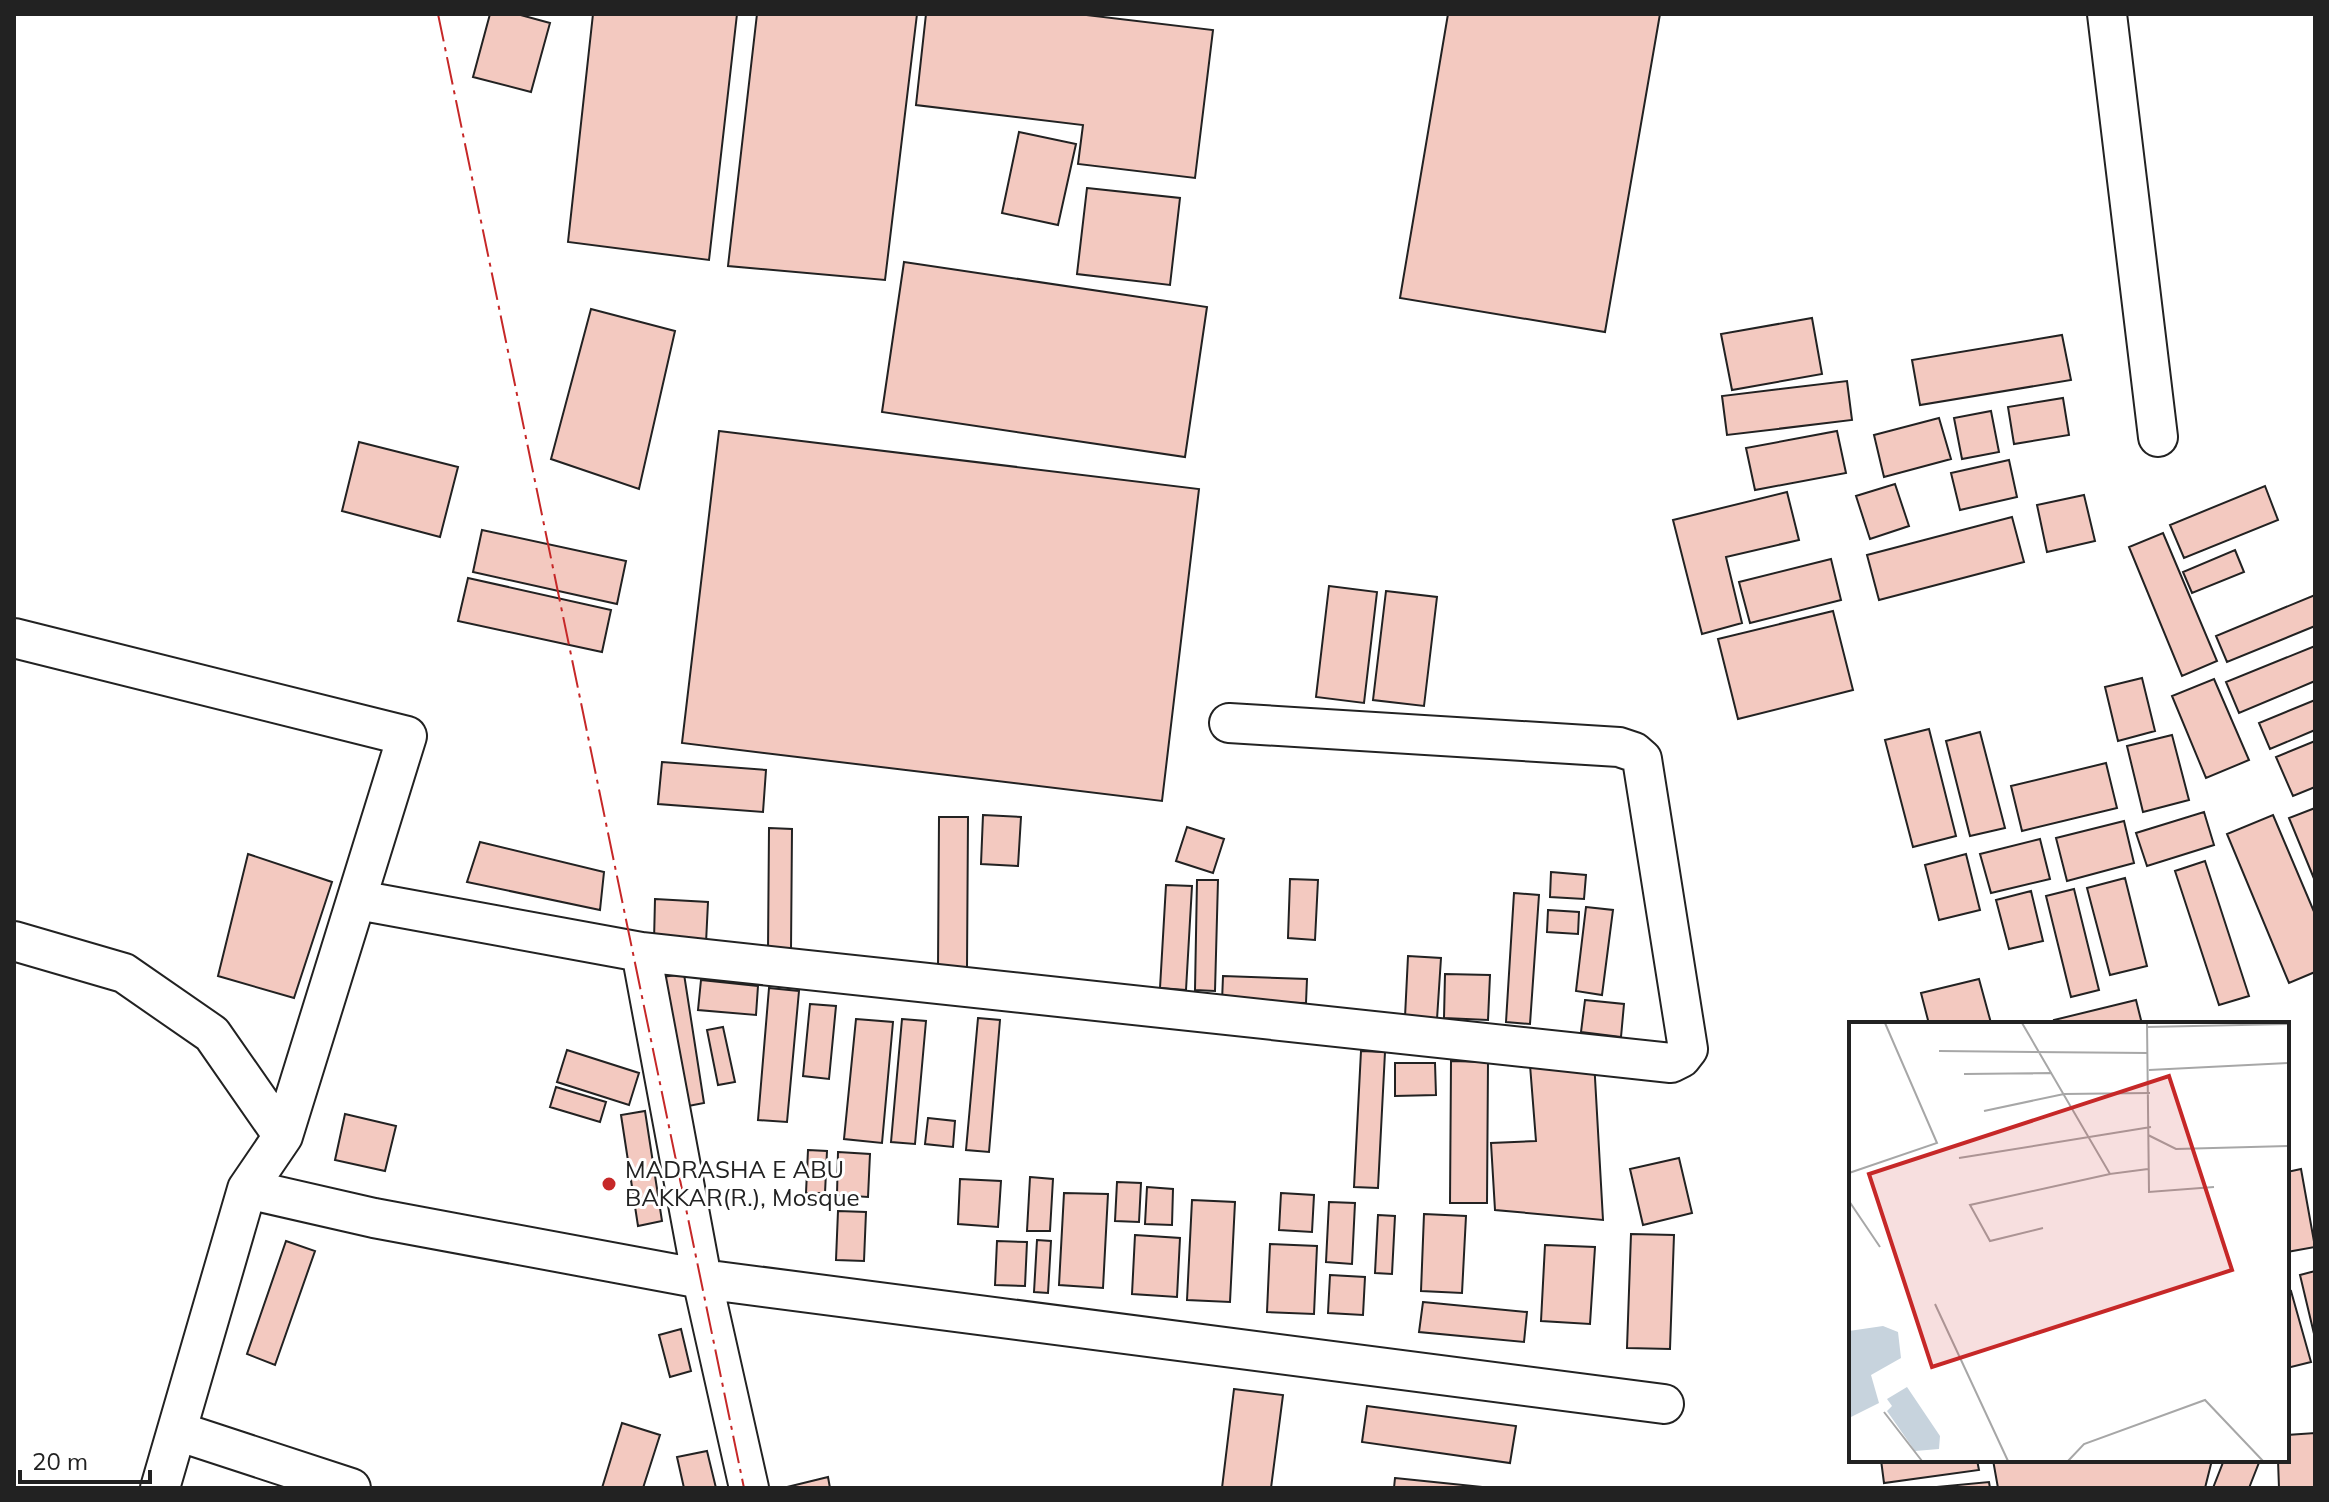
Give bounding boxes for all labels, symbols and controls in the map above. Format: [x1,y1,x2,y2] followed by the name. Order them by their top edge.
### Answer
[1849,1022,2289,1462] inset map
[625,1154,860,1212] place label: MADRASHA E ABU BAKKAR(R.), Mosque
[600,1175,618,1193] marker: MADRASHA E ABU BAKKAR(R.), Mosque
[20,1434,150,1484] scale bar
[32,1446,88,1476] text: 20 m

